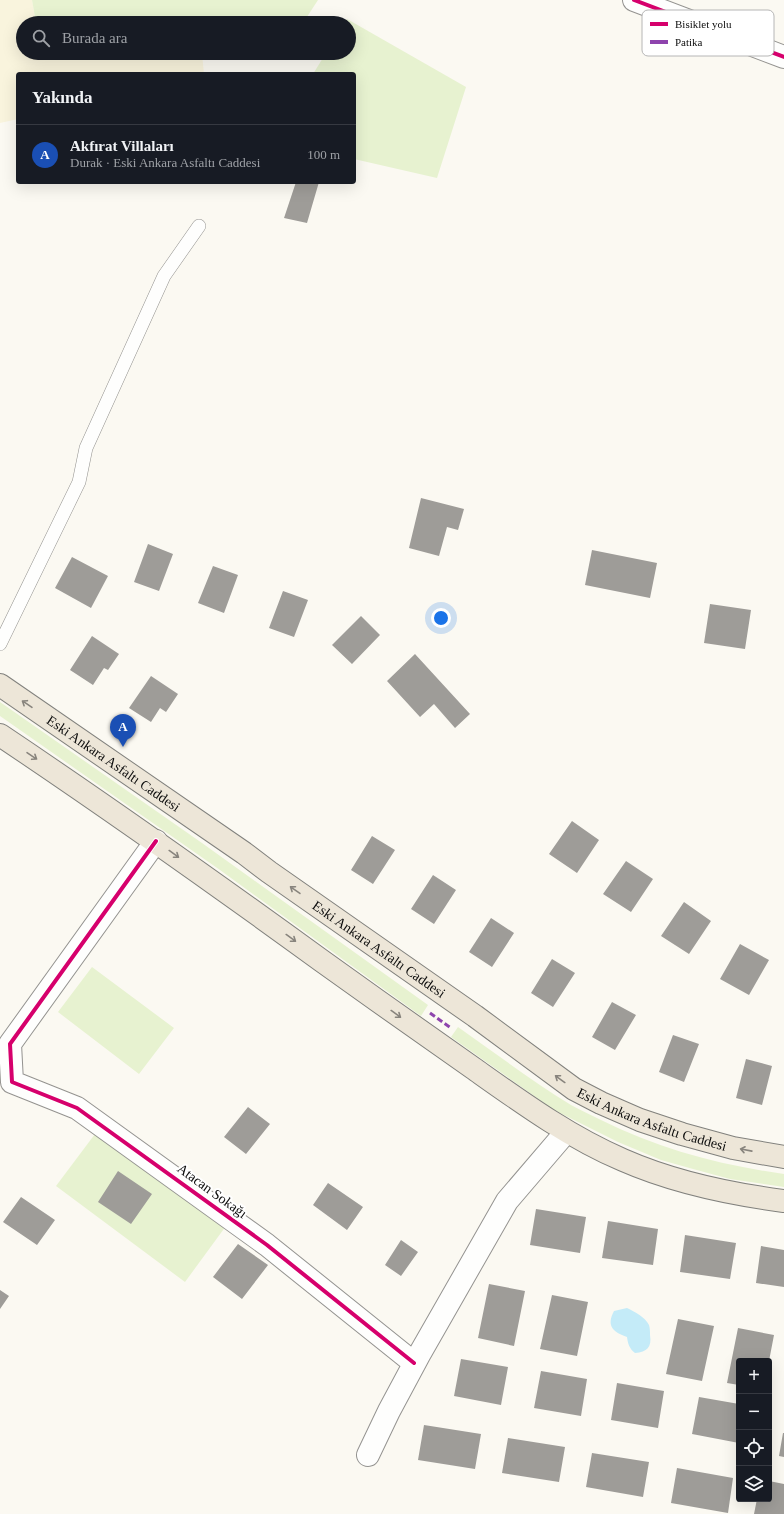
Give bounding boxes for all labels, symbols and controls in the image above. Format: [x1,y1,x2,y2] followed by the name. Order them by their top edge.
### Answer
[642,10,774,56] legend
[16,16,356,60] search box
[675,18,732,30] text: Bisiklet yolu
[30,27,52,49] icon: search
[62,30,127,46] text: Burada ara
[675,36,703,48] text: Patika
[32,88,92,107] text: Yakında
[70,138,174,154] text: Akfırat Villaları
[40,147,50,162] text: A
[307,147,340,162] text: 100 m
[70,155,260,170] text: Durak · Eski Ankara Asfaltı Caddesi
[431,608,451,628] your location
[22,700,33,708] one-way arrow
[43,711,185,815] street label: Eski Ankara Asfaltı Caddesi
[110,714,136,747] pin: A
[27,752,38,761] one-way arrow
[168,850,179,858] one-way arrow
[289,886,300,894] one-way arrow
[310,897,448,1001] street label: Eski Ankara Asfaltı Caddesi
[285,934,296,942] one-way arrow
[391,1010,402,1018] one-way arrow
[555,1075,566,1083] one-way arrow
[575,1085,728,1153] street label: Eski Ankara Asfaltı Caddesi
[740,1146,753,1154] one-way arrow
[174,1161,250,1221] street label: Atacan Sokağı
[736,1358,772,1502] map controls
[736,1358,772,1394] button: +
[736,1394,772,1430] button: −
[736,1430,772,1466] button: locate
[736,1466,772,1502] button: layers

